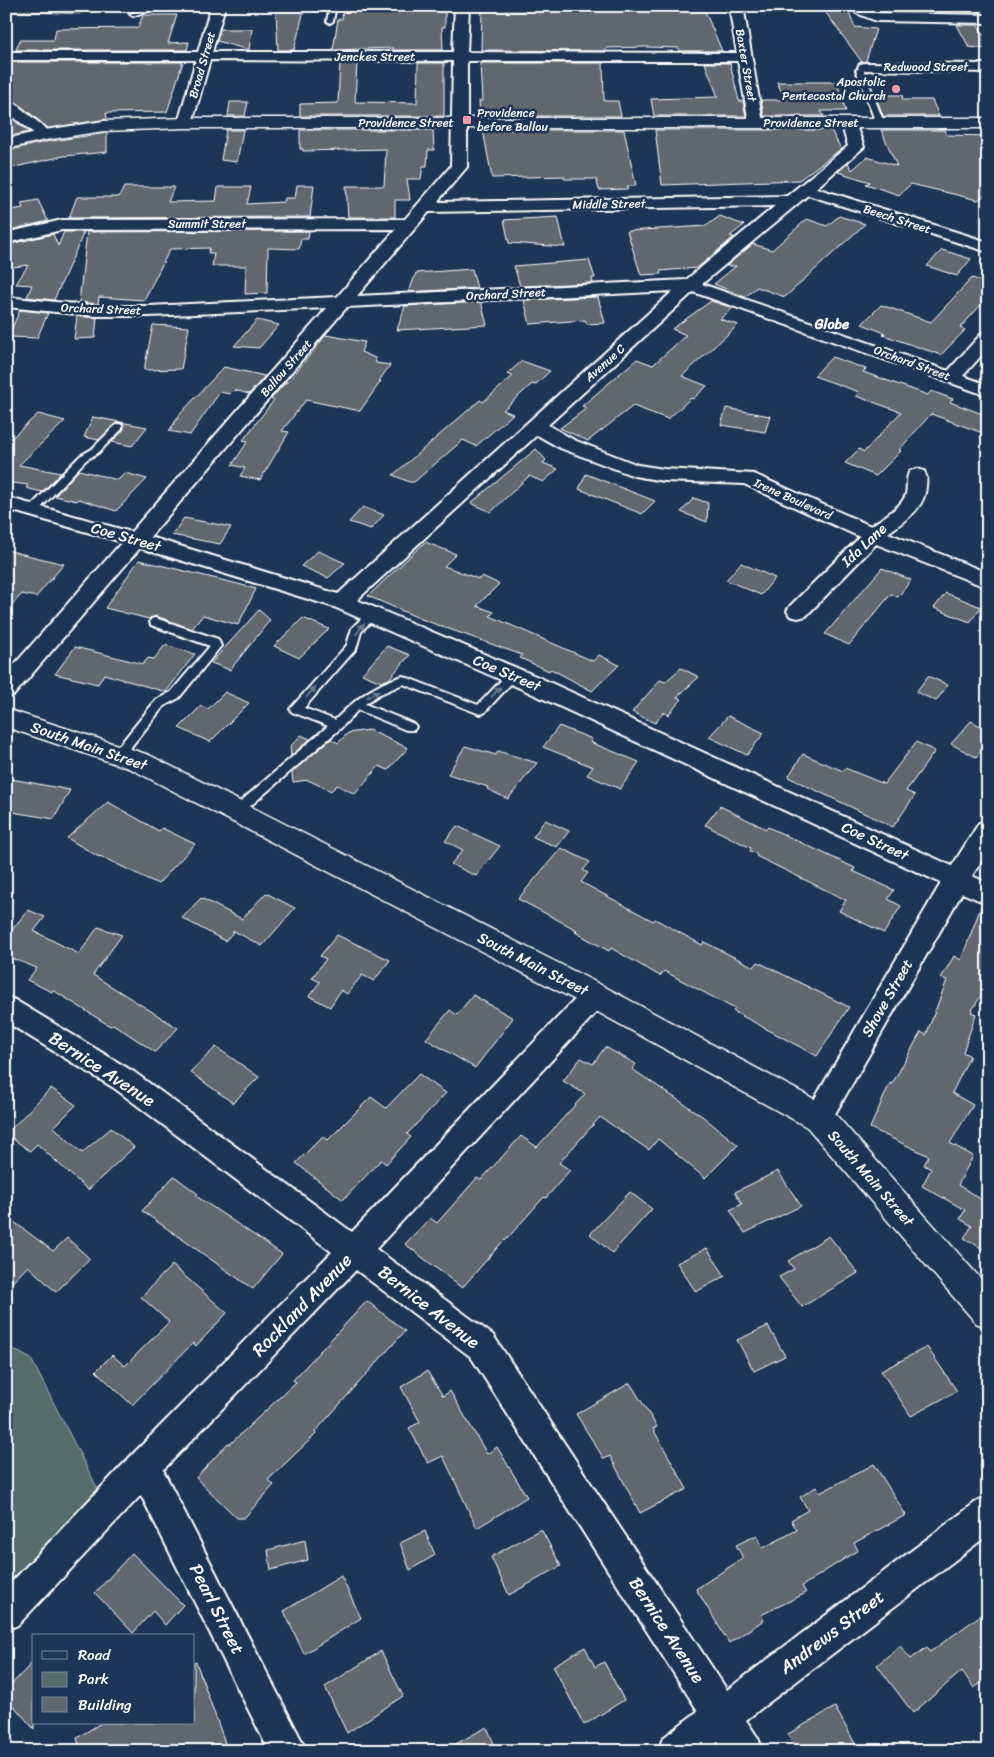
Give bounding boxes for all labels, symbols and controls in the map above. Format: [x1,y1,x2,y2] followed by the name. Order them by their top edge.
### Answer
[729,27,763,104] street label: Baxter Street
[182,29,222,101] street label: Broad Street
[334,46,415,68] street label: Jenckes Street
[884,56,969,78] street label: Redwood Street
[782,71,886,107] place label: Apostolic Pentecostal Church
[890,83,902,95] marker: Apostolic Pentecostal Church
[477,102,548,138] place label: Providence before Ballou
[358,112,454,134] street label: Providence Street
[763,112,859,134] street label: Providence Street
[461,114,473,126] marker: Providence before Ballou
[572,192,647,216] street label: Middle Street
[860,198,934,240] street label: Beech Street
[168,213,247,235] street label: Summit Street
[465,281,547,307] street label: Orchard Street
[61,297,141,321] street label: Orchard Street
[814,312,850,337] district label: Globe
[254,334,318,402] street label: Ballou Street
[579,338,631,388] street label: Avenue C
[871,339,953,387] street label: Orchard Street
[749,471,836,526] street label: Irene Boulevard
[88,515,165,560] street label: Coe Street
[834,517,893,574] street label: Ida Lane
[355,622,365,636] one-way arrow
[469,647,546,699] street label: Coe Street
[305,686,317,698] one-way arrow
[490,687,502,699] one-way arrow
[367,689,380,698] one-way arrow
[27,714,152,778] street label: South Main Street
[837,814,914,868] street label: Coe Street
[473,925,594,1004] street label: South Main Street
[854,954,920,1042] street label: Shove Street
[42,1022,162,1116] street label: Bernice Avenue
[821,1124,921,1233] street label: South Main Street
[244,1246,360,1364] street label: Rockland Avenue
[371,1257,487,1357] street label: Bernice Avenue
[180,1558,254,1660] street label: Pearl Street
[620,1570,714,1690] street label: Bernice Avenue
[772,1581,892,1683] street label: Andrews Street
[32,1634,195,1724] legend
[78,1642,111,1668] text: Road
[78,1666,109,1692] text: Park
[78,1692,132,1718] text: Building

